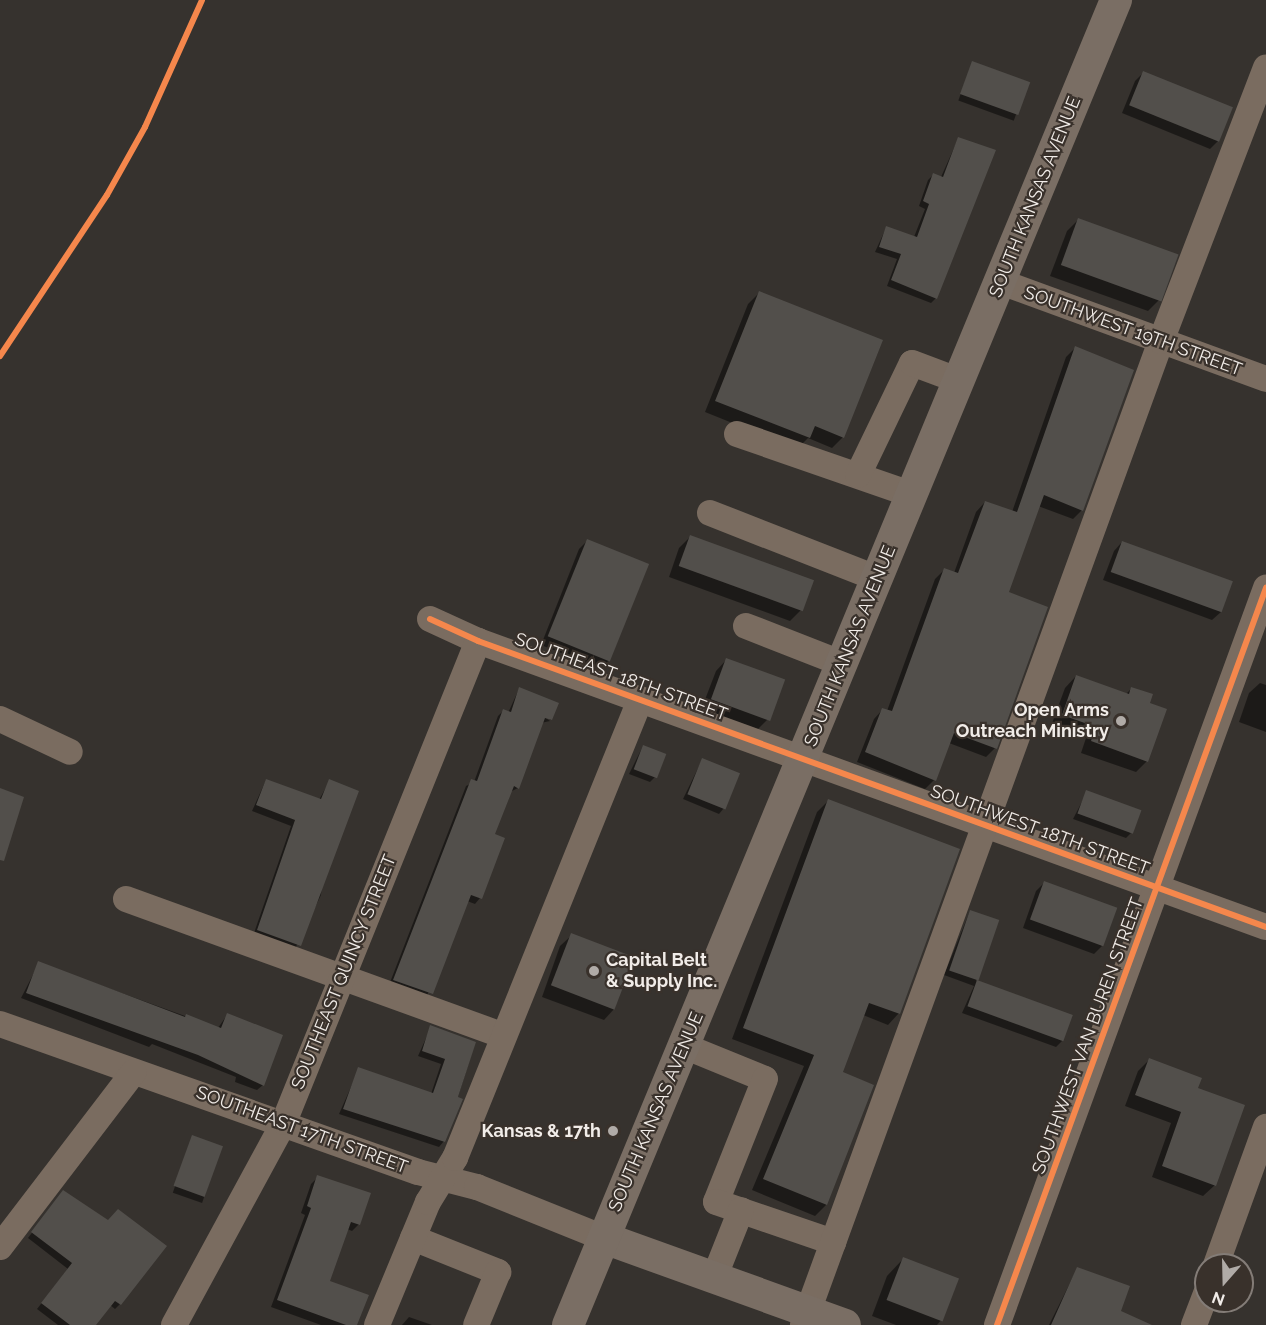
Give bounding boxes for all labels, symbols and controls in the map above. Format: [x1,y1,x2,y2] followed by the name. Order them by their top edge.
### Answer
[985,93,1085,301] street label: SOUTH KANSAS AVENUE
[1021,281,1245,381] street label: SOUTHWEST 19TH STREET
[800,542,900,750] street label: SOUTH KANSAS AVENUE
[511,628,731,726] street label: SOUTHEAST 18TH STREET
[956,700,1109,742] place label: Open Arms Outreach Ministry
[1114,714,1128,728] marker: Open Arms Outreach Ministry
[927,780,1153,880] street label: SOUTHWEST 18TH STREET
[287,851,401,1093] street label: SOUTHEAST QUINCY STREET
[1028,894,1148,1178] street label: SOUTHWEST VAN BUREN STREET
[606,950,718,992] place label: Capital Belt & Supply Inc.
[587,964,601,978] marker: Capital Belt & Supply Inc.
[604,1009,708,1215] street label: SOUTH KANSAS AVENUE
[193,1082,411,1178] street label: SOUTHEAST 17TH STREET
[481,1120,601,1142] place label: Kansas & 17th
[606,1124,620,1138] marker: Kansas & 17th
[1194,1253,1254,1313] north arrow
[1209,1287,1227,1310] text: N

